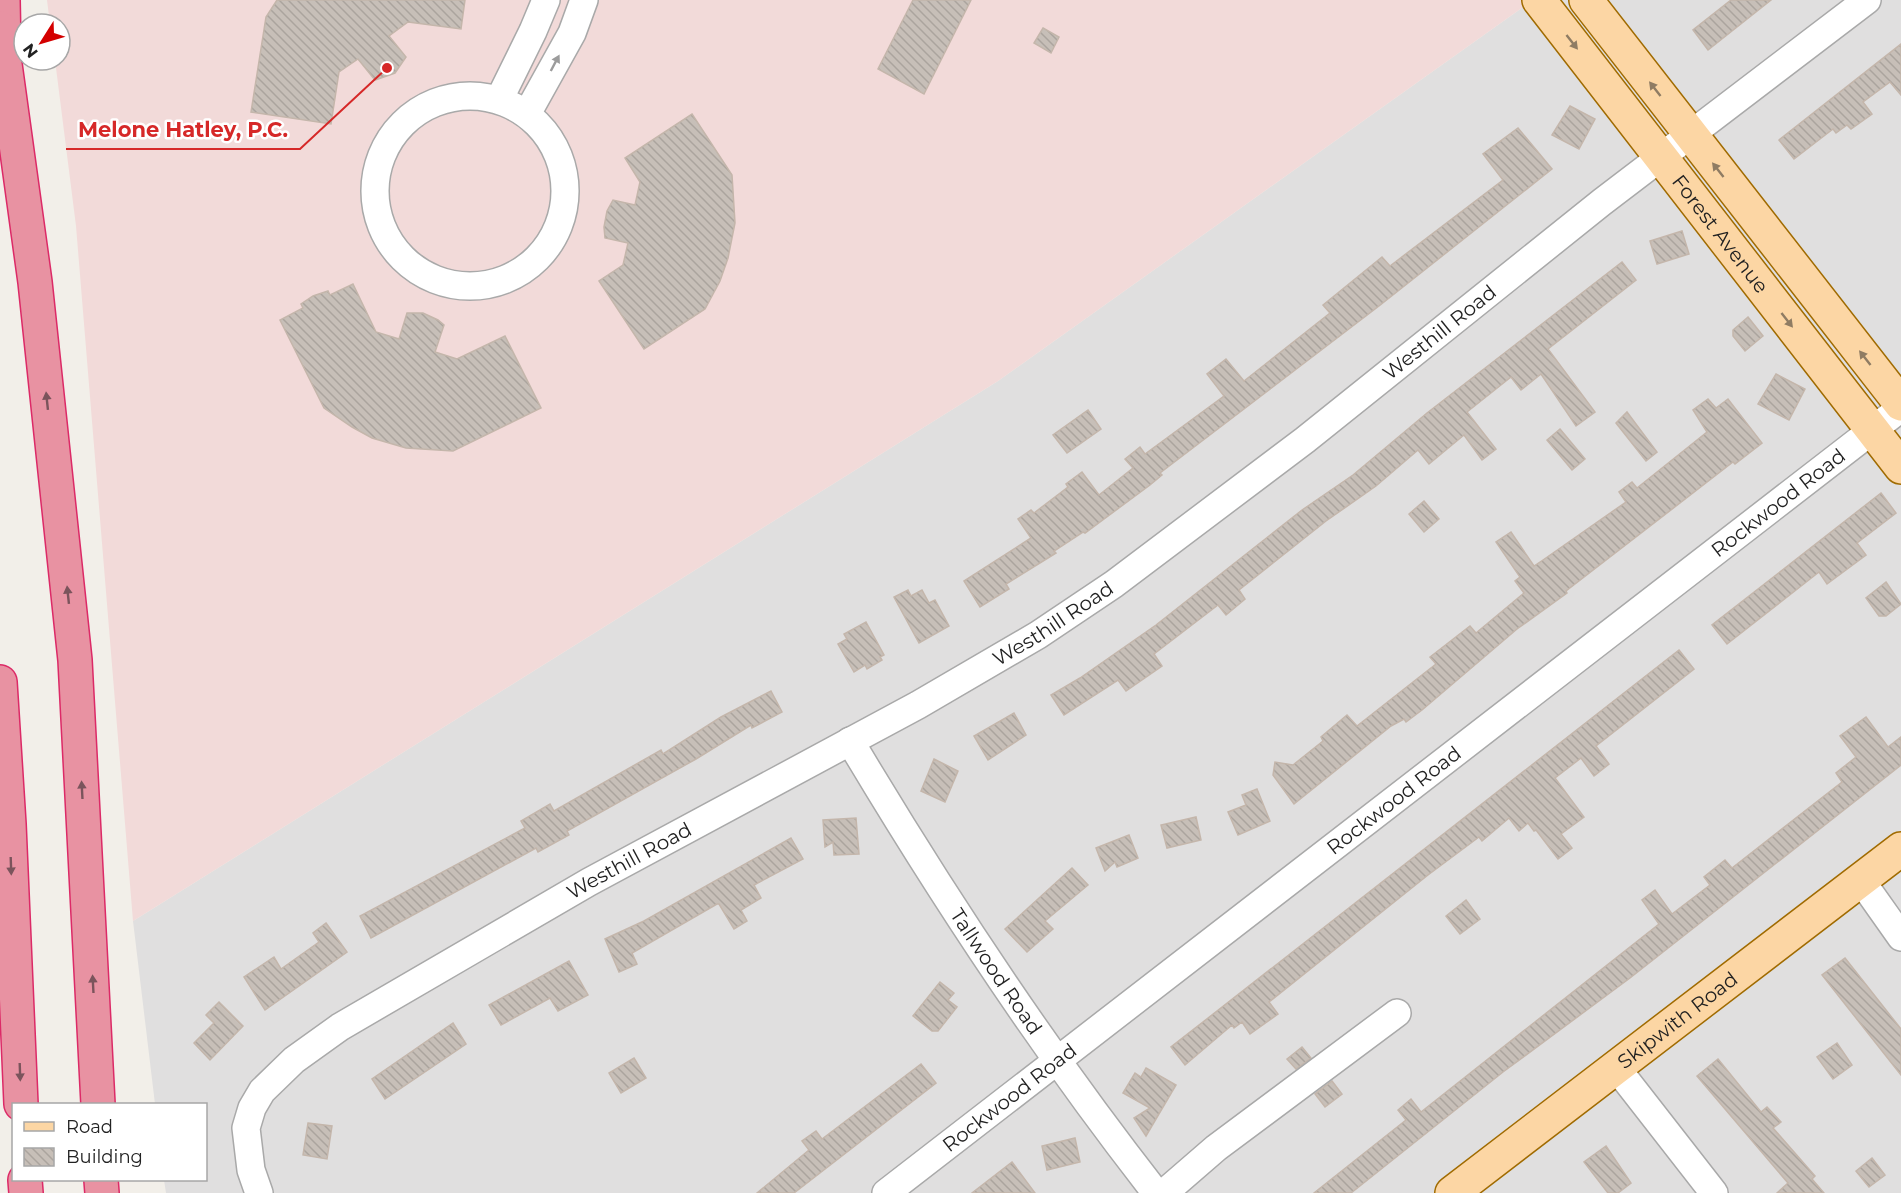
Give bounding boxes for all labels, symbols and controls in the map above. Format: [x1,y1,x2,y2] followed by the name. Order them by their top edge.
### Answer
[12,12,72,72] north arrow
[1565,34,1578,50] one-way arrow
[19,40,42,62] text: N
[550,54,560,71] one-way arrow
[1649,81,1662,97] one-way arrow
[66,110,300,149] callout: Melone Hatley, P.C.
[78,117,288,142] text: Melone Hatley, P.C.
[1712,162,1725,178] one-way arrow
[1667,170,1774,298] street label: Forest Avenue
[1378,280,1501,385] street label: Westhill Road
[1781,313,1793,328] one-way arrow
[1859,351,1871,367] one-way arrow
[42,392,52,411] one-way arrow
[1706,444,1850,562] street label: Rockwood Road
[989,576,1118,671] street label: Westhill Road
[63,586,73,605] one-way arrow
[1322,741,1466,860] street label: Rockwood Road
[77,780,87,799] one-way arrow
[562,817,696,904] street label: Westhill Road
[7,856,16,875] one-way arrow
[945,904,1047,1039] street label: Tallwood Road
[1613,967,1742,1074] street label: Skipwith Road
[88,975,97,994] one-way arrow
[938,1038,1081,1157] street label: Rockwood Road
[15,1063,24,1082] one-way arrow
[12,1103,207,1181] legend
[66,1116,113,1138] text: Road
[66,1146,143,1168] text: Building

